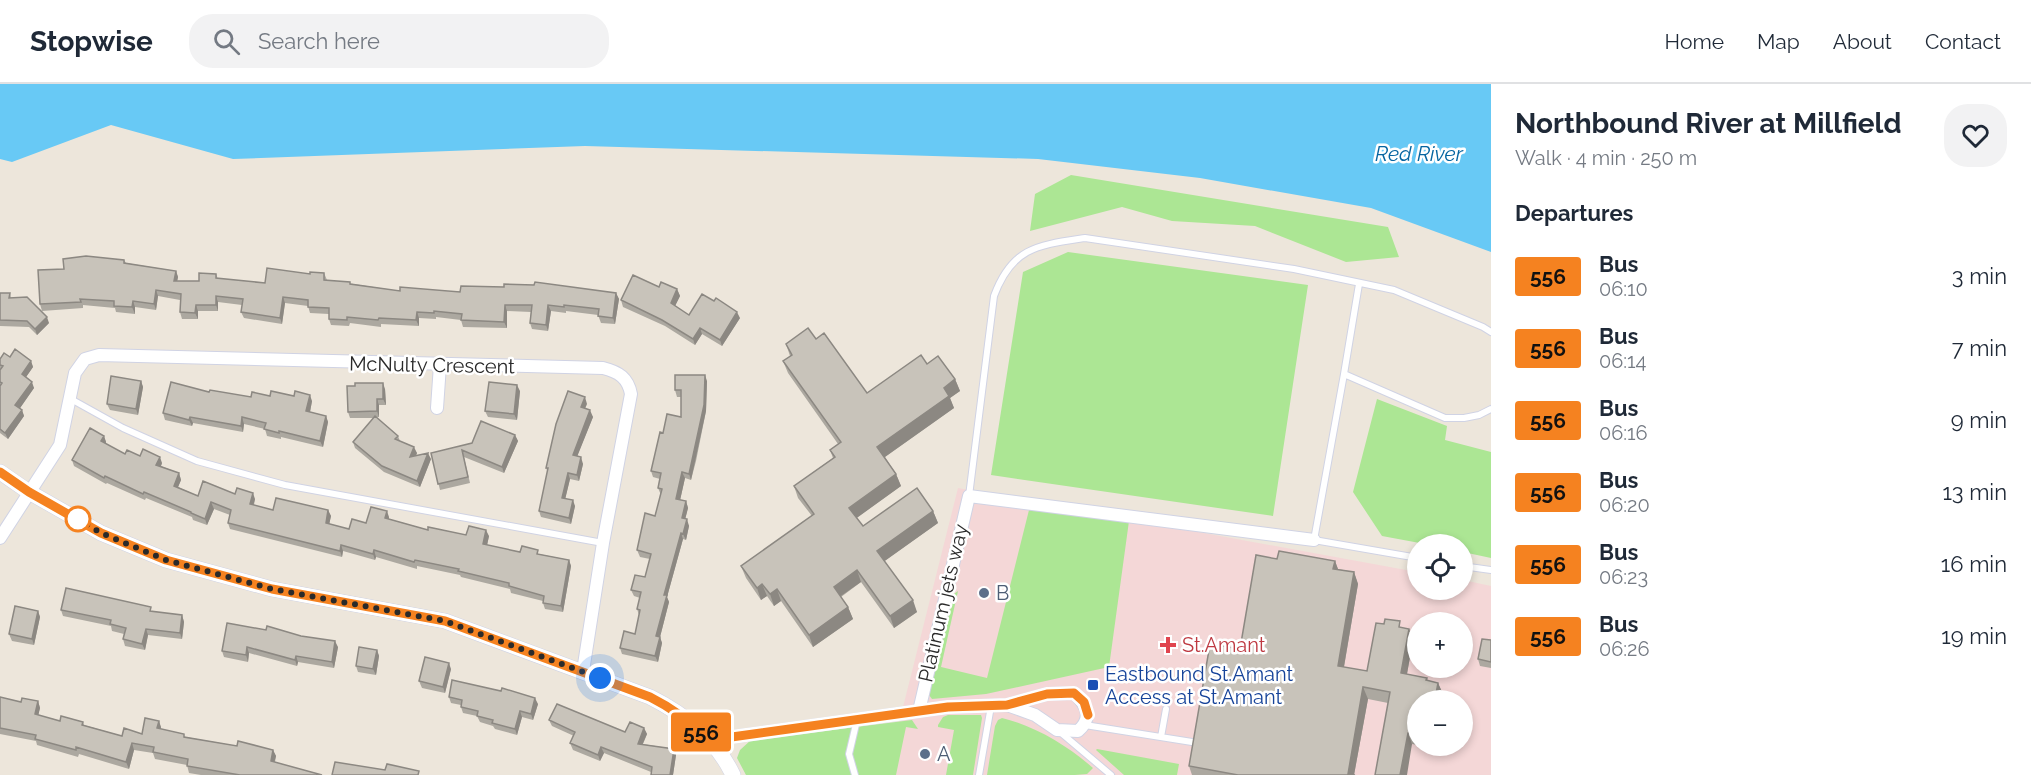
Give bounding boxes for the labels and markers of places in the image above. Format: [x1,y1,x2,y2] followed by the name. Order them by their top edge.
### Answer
[65,506,91,532] unlabelled marker
[996,581,1009,605] place label: B
[977,586,991,600] marker: B
[1182,633,1266,657] place label: St.Amant
[1159,636,1177,654] marker: St.Amant
[1105,662,1294,709] place label: Eastbound St.Amant Access at St.Amant
[1086,678,1100,692] marker: Eastbound St.Amant Access at St.Amant
[937,742,951,766] place label: A
[918,747,932,761] marker: A

